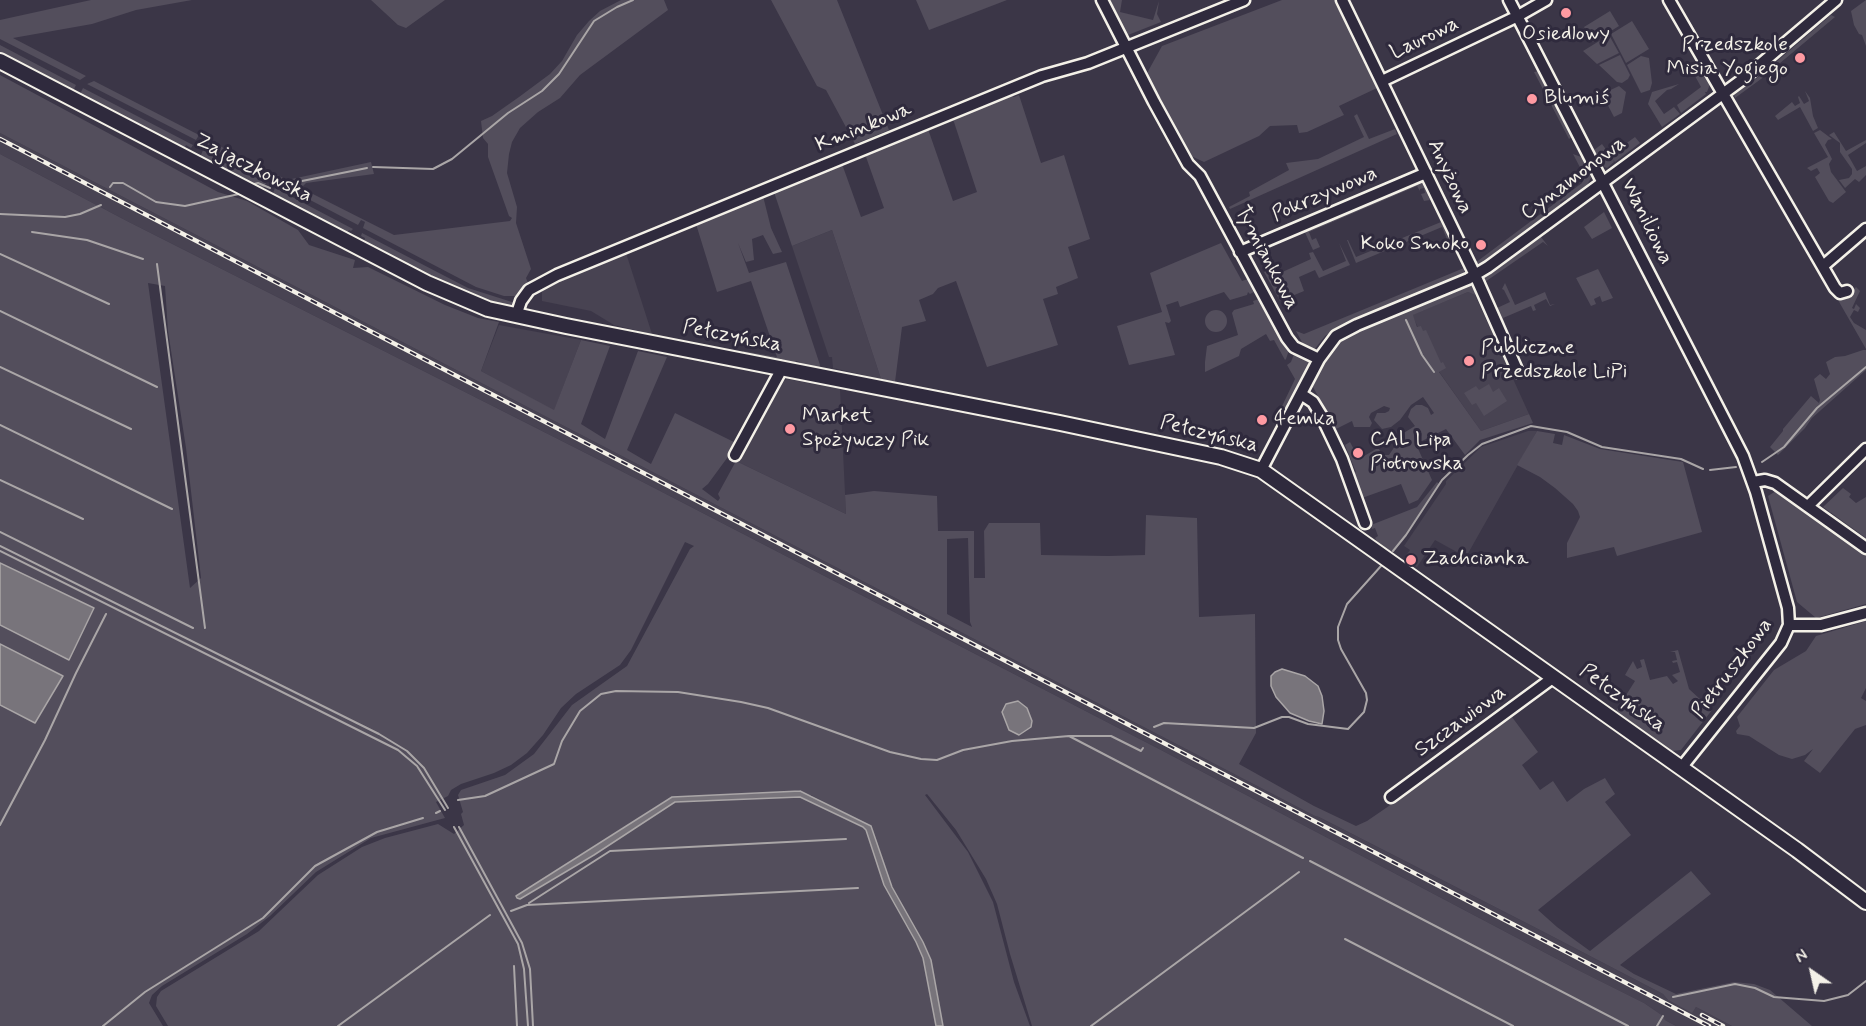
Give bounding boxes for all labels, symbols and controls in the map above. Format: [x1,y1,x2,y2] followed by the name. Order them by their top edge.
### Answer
[1559,6,1573,20] marker: Osiedlowy
[1387,12,1463,66] street label: Laurowa
[1522,22,1610,48] place label: Osiedlowy
[1667,33,1788,83] place label: Przedszkole Misia Yogiego
[1793,51,1807,65] marker: Przedszkole Misia Yogiego
[1544,86,1609,112] place label: Blumiś
[1525,92,1539,106] marker: Blumiś
[812,97,916,159] street label: Kminkowa
[190,129,316,209] street label: Zajączkowska
[1517,131,1631,227] street label: Cynamonowa
[1421,136,1477,218] street label: Anyżowa
[1268,162,1382,228] street label: Pokrzywowa
[1614,175,1678,269] street label: Waniliowa
[1228,202,1304,314] street label: Tymiankowa
[1361,232,1469,258] place label: Koko Smoko
[1474,238,1488,252] marker: Koko Smoko
[680,315,784,359] street label: Pełczyńska
[1481,336,1627,386] place label: Publiczne Przedszkole LiPi
[1462,354,1476,368] marker: Publiczne Przedszkole LiPi
[802,404,929,454] place label: Market Spożywczy Pik
[1274,407,1335,433] place label: 4emka
[1157,411,1261,459] street label: Pełczyńska
[1255,413,1269,427] marker: 4emka
[783,422,797,436] marker: Market Spożywczy Pik
[1370,428,1463,478] place label: CAL Lipa Piotrowska
[1351,446,1365,460] marker: CAL Lipa Piotrowska
[1423,547,1529,573] place label: Zachcianka
[1404,553,1418,567] marker: Zachcianka
[1687,614,1779,724] street label: Pietruszkowa
[1574,659,1670,739] street label: Pełczyńska
[1411,681,1511,763] street label: Szczawiowa
[1782,942,1842,1002] north arrow
[1791,945,1812,968] text: N

